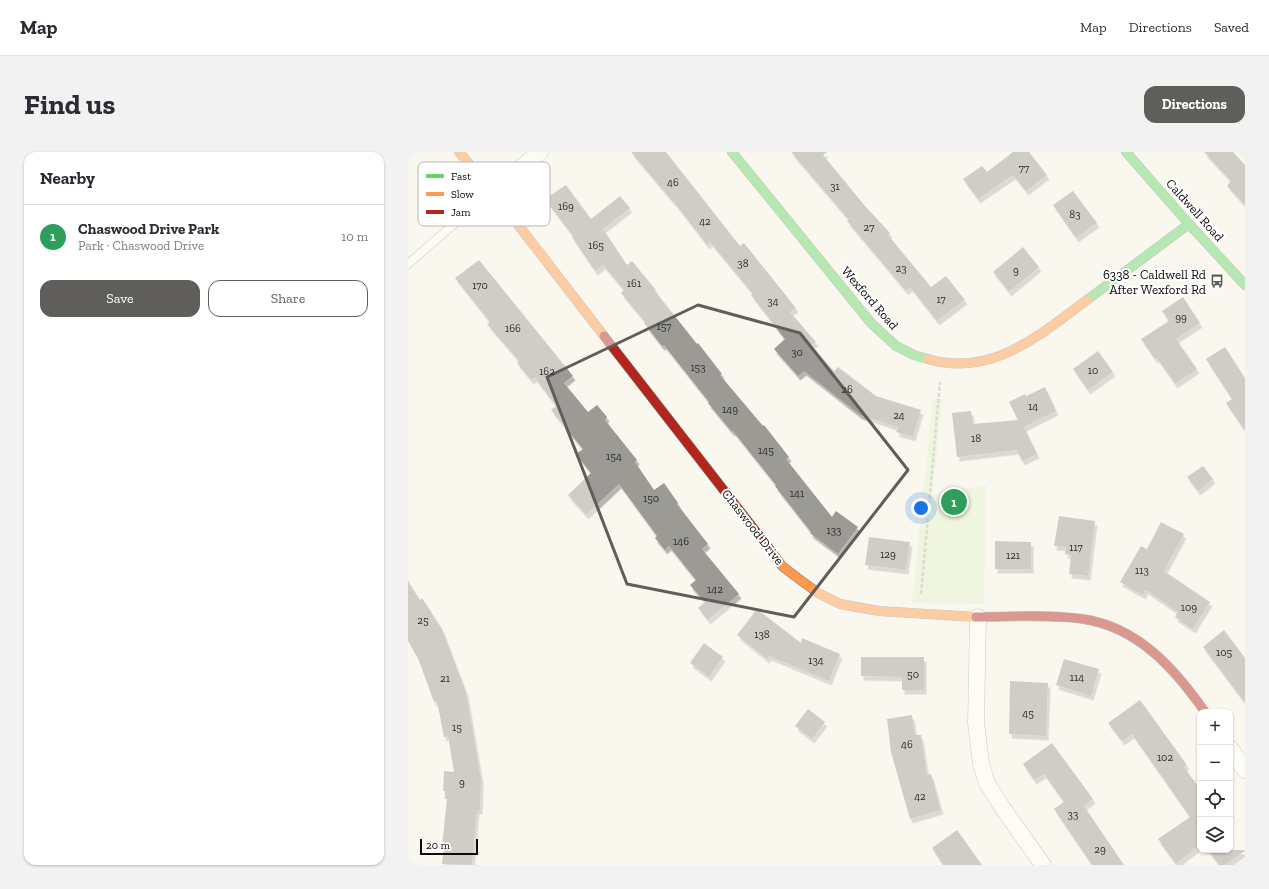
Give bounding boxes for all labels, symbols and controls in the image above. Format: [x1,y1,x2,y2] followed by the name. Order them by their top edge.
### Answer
[20,16,57,39] text: Map
[1080,19,1107,36] text: Map
[1129,19,1192,36] text: Directions
[1214,19,1249,36] text: Saved
[1144,86,1245,123] button: Directions
[24,88,115,121] text: Find us
[418,162,550,226] legend
[1019,162,1029,175] house number: 77
[40,168,95,188] text: Nearby
[451,170,472,183] text: Fast
[667,176,679,189] house number: 46
[1163,176,1227,244] street label: Caldwell Road
[830,180,841,193] house number: 31
[451,188,474,201] text: Slow
[558,200,574,213] house number: 169
[451,206,471,219] text: Jam
[1069,208,1081,221] house number: 83
[699,215,711,228] house number: 42
[78,220,219,238] text: Chaswood Drive Park
[864,221,874,234] house number: 27
[50,229,56,244] text: 1
[341,229,368,244] text: 10 m
[78,238,204,253] text: Park · Chaswood Drive
[588,239,604,252] house number: 165
[737,257,749,270] house number: 38
[895,262,907,275] house number: 23
[839,263,901,333] street label: Wexford Road
[1013,264,1019,277] house number: 9
[1103,267,1206,297] place label: 6338 - Caldwell Rd After Wexford Rd
[1209,273,1225,289] bus stop icon: 6338 - Caldwell Rd After Wexford Rd
[627,277,642,290] house number: 161
[472,279,488,292] house number: 170
[40,280,200,317] button: Save
[208,280,368,317] button: Share
[936,293,946,306] house number: 17
[767,295,779,308] house number: 34
[1175,311,1187,324] house number: 99
[656,320,672,333] house number: 157
[505,322,521,335] house number: 166
[791,346,803,359] house number: 30
[690,361,706,374] house number: 153
[1088,364,1098,377] house number: 10
[539,365,555,378] house number: 162
[841,383,853,396] house number: 26
[1028,400,1038,413] house number: 14
[722,403,738,416] house number: 149
[893,409,905,422] house number: 24
[971,432,981,445] house number: 18
[758,444,774,457] house number: 145
[606,450,622,463] house number: 154
[719,486,787,568] street label: Chaswood Drive
[790,487,805,500] house number: 141
[941,487,967,517] pin: 1
[643,492,659,505] house number: 150
[911,498,931,518] your location
[827,524,842,537] house number: 133
[673,535,689,548] house number: 146
[1069,541,1083,554] house number: 117
[880,548,896,561] house number: 129
[1006,549,1021,562] house number: 121
[1135,564,1149,577] house number: 113
[707,583,723,596] house number: 142
[1181,601,1197,614] house number: 109
[417,614,429,627] house number: 25
[754,628,770,641] house number: 138
[1216,646,1232,659] house number: 105
[808,654,824,667] house number: 134
[907,668,919,681] house number: 50
[1070,671,1084,684] house number: 114
[440,672,451,685] house number: 21
[1022,707,1034,720] house number: 45
[1197,709,1233,853] map controls
[1197,709,1233,745] button: +
[452,721,462,734] house number: 15
[901,738,913,751] house number: 46
[1197,745,1233,781] button: −
[1157,751,1173,764] house number: 102
[459,776,465,789] house number: 9
[1197,781,1233,817] button: locate
[914,790,926,803] house number: 42
[1068,808,1078,821] house number: 33
[1197,817,1233,853] button: layers
[420,837,478,856] scale bar
[426,839,450,852] text: 20 m
[1094,843,1106,856] house number: 29

